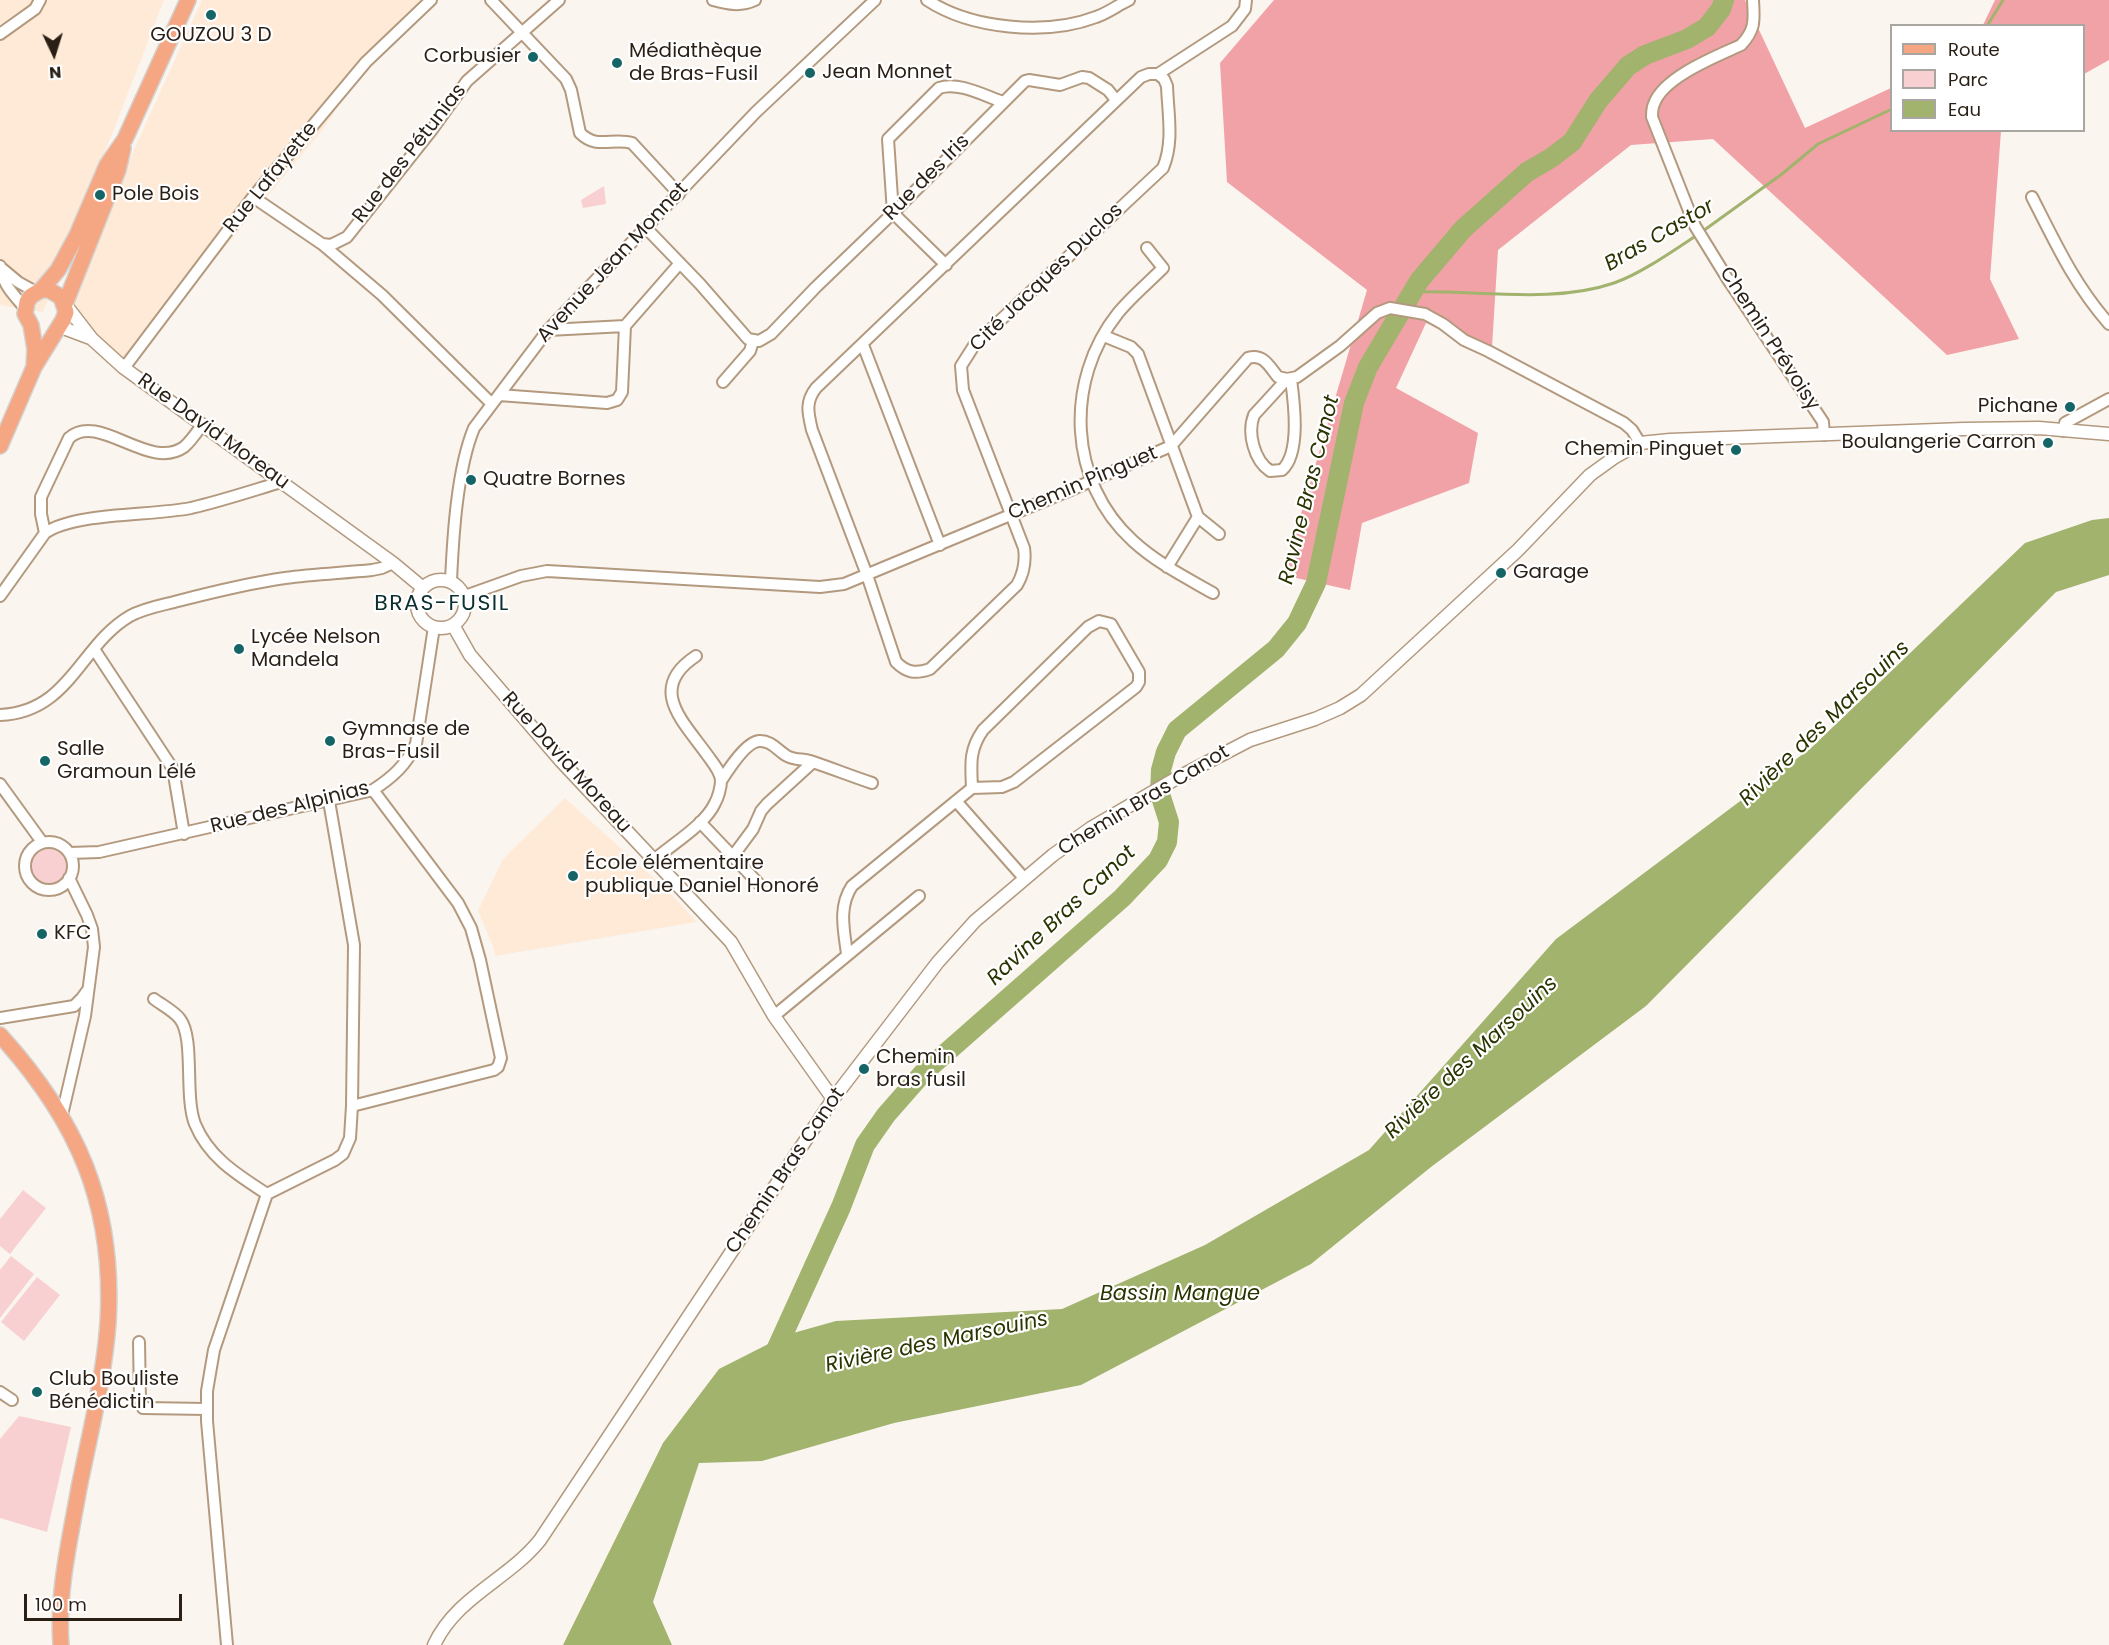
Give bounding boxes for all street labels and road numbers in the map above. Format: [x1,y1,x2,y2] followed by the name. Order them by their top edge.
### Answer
[348,80,472,228] street label: Rue des Pétunias
[219,118,323,238] street label: Rue Lafayette
[879,130,975,226] street label: Rue des Iris
[532,178,694,348] street label: Avenue Jean Monnet
[966,199,1128,357] street label: Cité Jacques Duclos
[1714,263,1824,415] street label: Chemin Prévoisy
[133,369,293,495] street label: Rue David Moreau
[1005,442,1161,526] street label: Chemin Pinguet
[496,688,636,838] street label: Rue David Moreau
[1054,740,1234,862] street label: Chemin Bras Canot
[208,777,372,839] street label: Rue des Alpinias
[721,1083,851,1259] street label: Chemin Bras Canot

